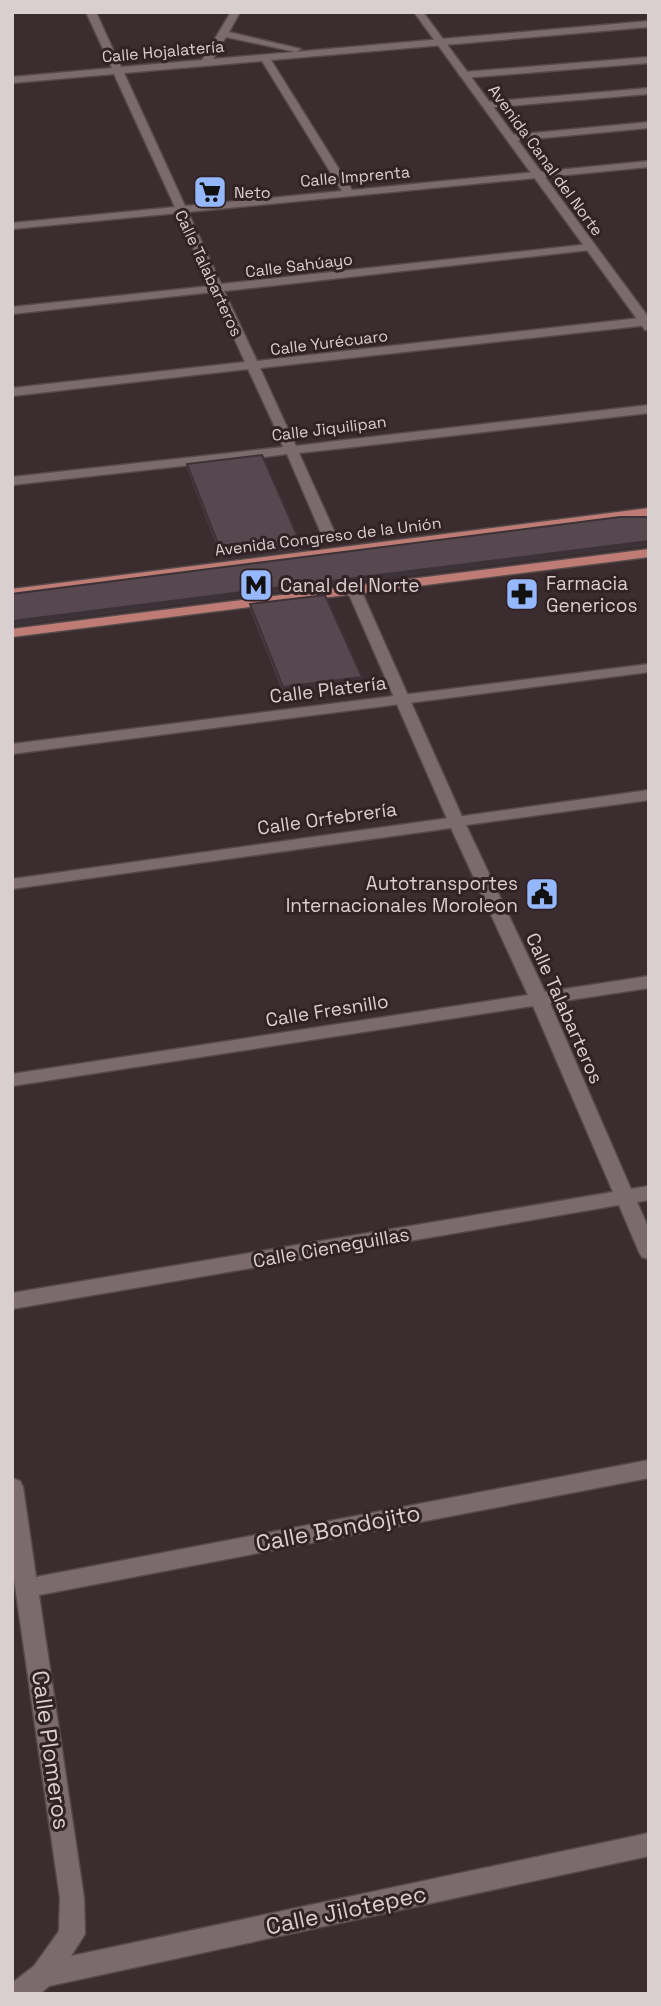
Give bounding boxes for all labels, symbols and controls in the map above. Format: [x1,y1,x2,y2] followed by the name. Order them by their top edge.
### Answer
[101,36,225,67] street label: Calle Hojalatería
[484,80,608,240] street label: Avenida Canal del Norte
[299,161,411,192] street label: Calle Imprenta
[191,173,229,211] supermarket icon: Neto
[234,182,271,203] place label: Neto
[170,207,247,340] street label: Calle Talabarteros
[244,248,354,283] street label: Calle Sahúayo
[269,325,389,360] street label: Calle Yurécuaro
[270,411,388,446] street label: Calle Jiquilipan
[214,512,442,561] street label: Avenida Congreso de la Unión
[237,566,275,604] metro station icon: Canal del Norte
[546,571,638,618] place label: Farmacia Genericos
[280,573,419,598] place label: Canal del Norte
[503,575,541,613] pharmacy icon: Farmacia Genericos
[268,670,388,709] street label: Calle Platería
[256,796,399,841] street label: Calle Orfebrería
[286,871,518,918] place label: Autotransportes Internacionales Moroleon
[523,875,561,913] public building icon: Autotransportes Internacionales Moroleon
[520,929,609,1088] street label: Calle Talabarteros
[264,988,390,1033] street label: Calle Fresnillo
[251,1221,411,1274] street label: Calle Cieneguillas
[253,1497,423,1559] street label: Calle Bondojito
[25,1668,77,1832] street label: Calle Plomeros
[263,1878,429,1942] street label: Calle Jilotepec

